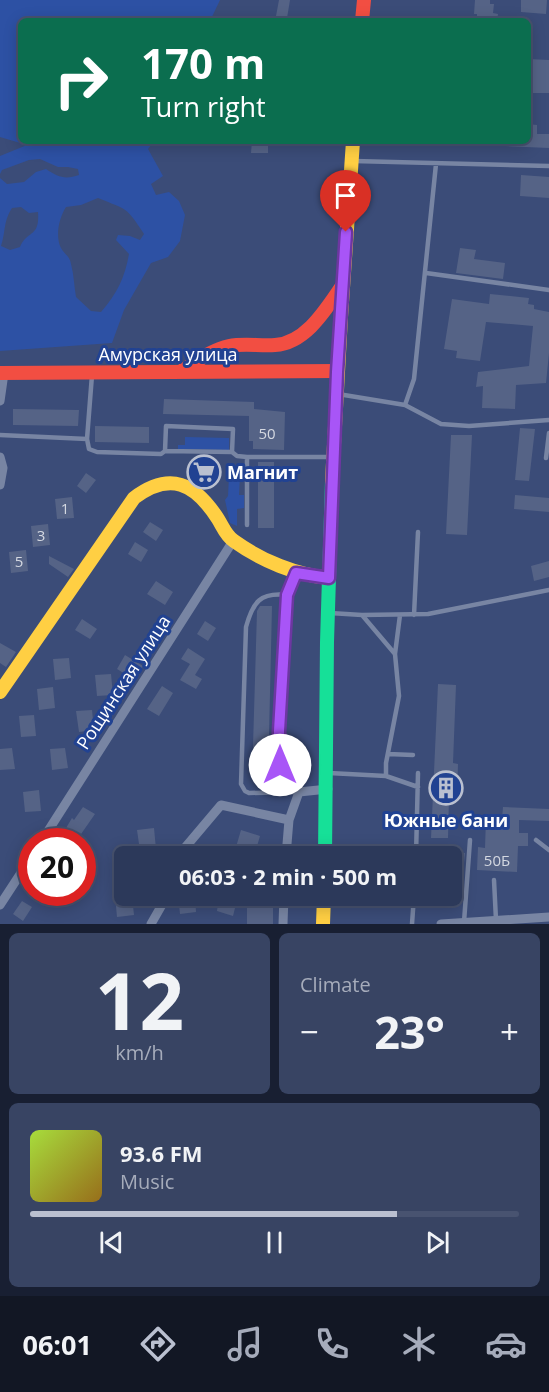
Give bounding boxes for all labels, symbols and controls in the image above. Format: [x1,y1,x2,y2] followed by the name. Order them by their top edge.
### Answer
[141,34,265,91] text: 170 m
[42,42,120,120] icon: right
[141,88,266,125] text: Turn right
[320,170,371,232] pin
[329,179,362,212] icon: arrive
[98,342,238,366] street label: Амурская улица
[258,423,276,443] house number: 50
[186,454,222,490] supermarket icon: Магнит
[227,460,298,484] place label: Магнит
[61,498,69,518] house number: 1
[37,525,45,545] house number: 3
[15,551,23,571] house number: 5
[71,610,175,754] street label: Рощинская улица
[248,733,312,797] position arrow
[428,770,464,806] building icon: Южные бани
[384,808,508,832] place label: Южные бани
[18,828,96,906] speed limit sign: 20
[484,850,510,870] house number: 50Б
[179,861,397,891] text: 06:03 · 2 min · 500 m
[95,947,184,1053] text: 12
[300,971,371,998] text: Climate
[374,1001,445,1062] text: 23°
[300,1009,319,1054] text: −
[500,1009,519,1054] text: +
[115,1039,164,1066] text: km/h
[120,1138,203,1168] text: 93.6 FM
[120,1168,174,1195] text: Music
[95,1226,128,1259] icon: previous
[258,1226,291,1259] icon: pause
[421,1226,454,1259] icon: next
[137,1323,179,1365] icon: directions
[224,1323,266,1365] icon: music
[311,1323,353,1365] icon: phone
[398,1323,440,1365] icon: climate
[485,1323,527,1365] icon: car
[22,1326,92,1363] text: 06:01

